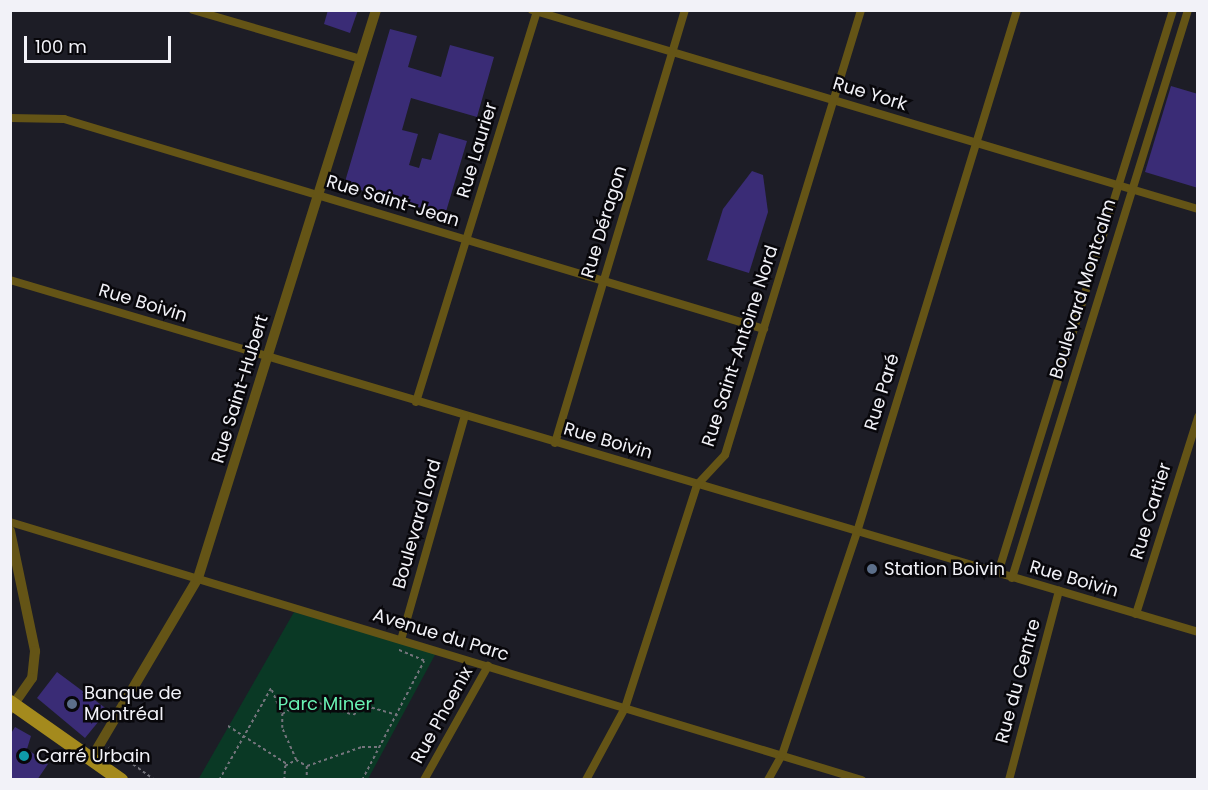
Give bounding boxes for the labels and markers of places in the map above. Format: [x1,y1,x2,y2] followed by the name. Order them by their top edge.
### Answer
[884,558,1005,580] place label: Station Boivin
[865,562,879,576] marker: Station Boivin
[84,683,182,726] place label: Banque de Montréal
[65,697,79,711] marker: Banque de Montréal
[36,745,151,767] place label: Carré Urbain
[17,749,31,763] marker: Carré Urbain

